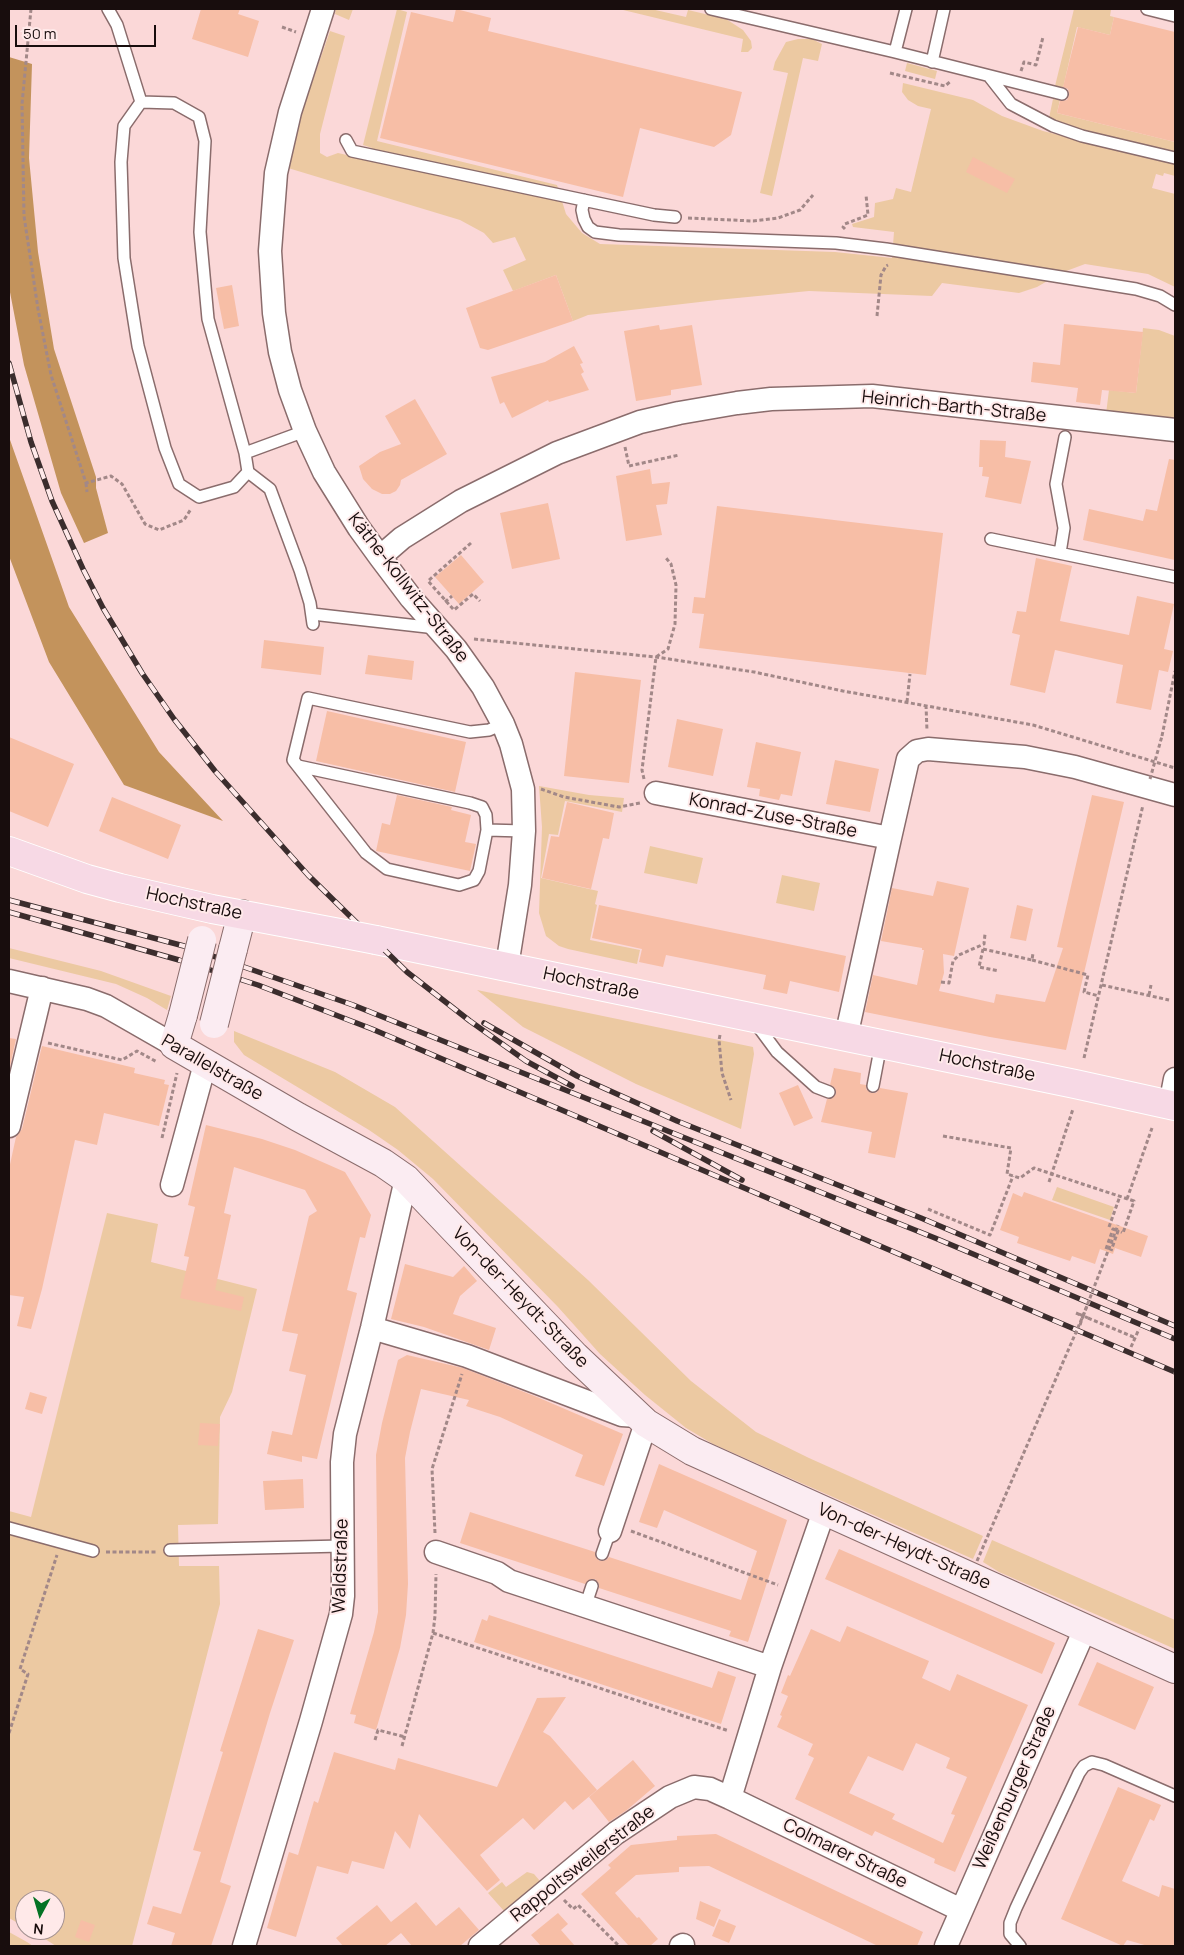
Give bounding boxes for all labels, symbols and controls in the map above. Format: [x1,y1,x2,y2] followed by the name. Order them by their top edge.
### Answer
[18,15,159,47] scale bar
[23,23,57,44] text: 50 m
[861,387,1047,427] street label: Heinrich-Barth-Straße
[343,509,473,667] street label: Käthe-Kollwitz-Straße
[687,789,859,843] street label: Konrad-Zuse-Straße
[144,883,244,925] street label: Hochstraße
[541,963,641,1005] street label: Hochstraße
[157,1030,267,1106] street label: Parallelstraße
[937,1045,1037,1087] street label: Hochstraße
[447,1223,593,1373] street label: Von-der-Heydt-Straße
[814,1499,994,1595] street label: Von-der-Heydt-Straße
[329,1518,353,1614] street label: Waldstraße
[969,1703,1061,1873] street label: Weißenburger Straße
[507,1801,659,1927] street label: Rappoltsweilerstraße
[779,1815,911,1893] street label: Colmarer Straße
[15,1890,65,1940] north arrow
[32,1919,44,1939] text: N

